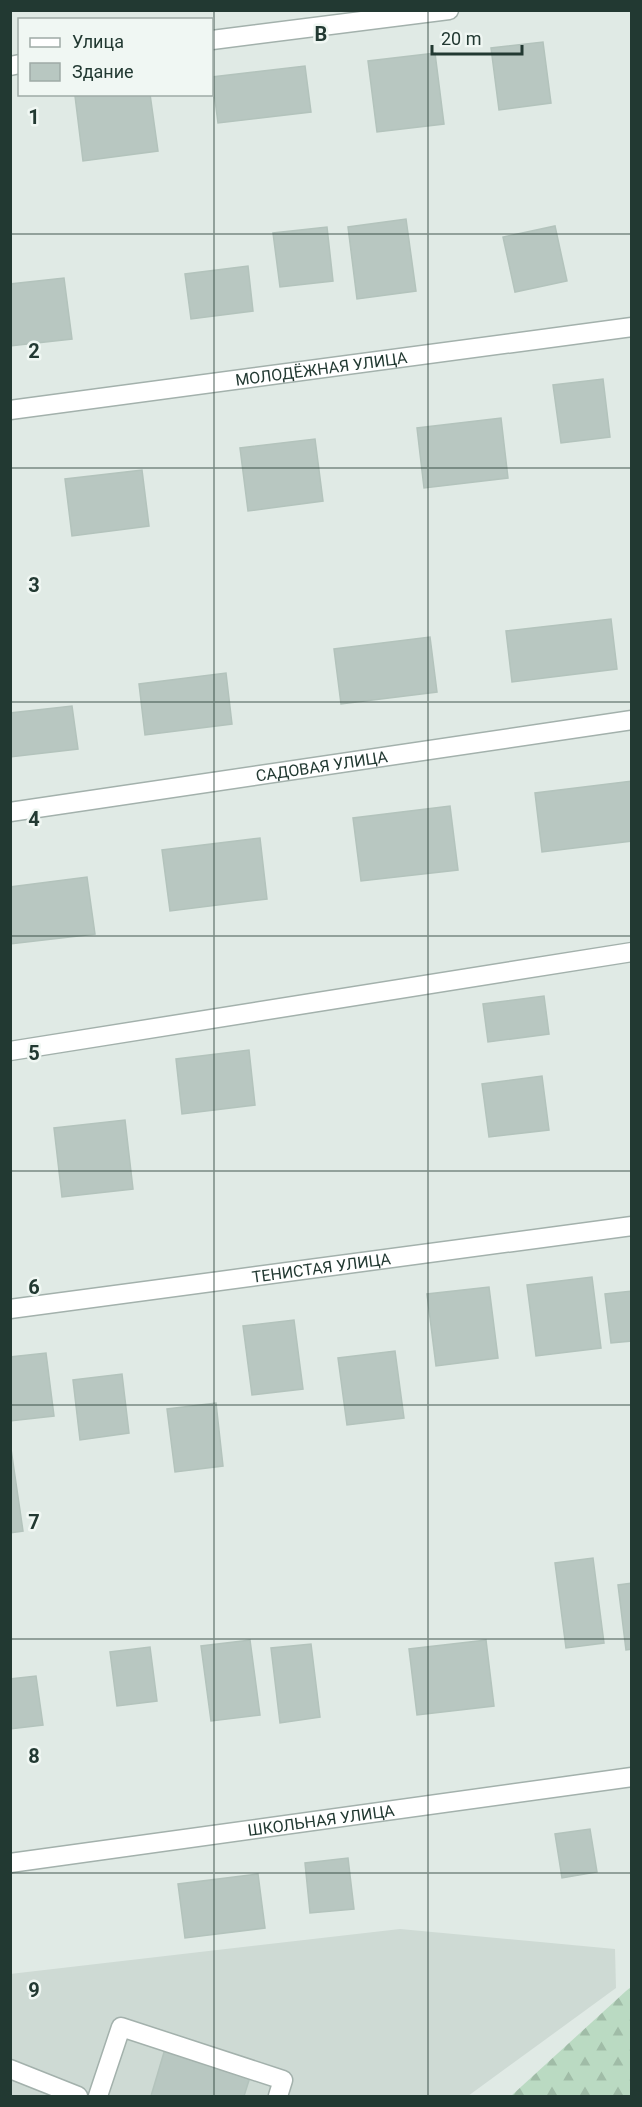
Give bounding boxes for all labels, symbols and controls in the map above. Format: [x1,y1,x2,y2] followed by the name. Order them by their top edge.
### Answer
[18,18,213,96] legend
[432,18,522,56] scale bar
[315,22,327,46] text: B
[441,28,481,49] text: 20 m
[72,31,124,52] text: Улица
[72,61,134,82] text: Здание
[28,105,40,129] text: 1
[28,339,40,363] text: 2
[234,348,409,390] street label: МОЛОДЁЖНАЯ УЛИЦА
[28,573,40,597] text: 3
[254,747,389,786] street label: САДОВАЯ УЛИЦА
[28,807,40,831] text: 4
[28,1041,40,1065] text: 5
[251,1249,392,1287] street label: ТЕНИСТАЯ УЛИЦА
[28,1275,40,1299] text: 6
[28,1510,40,1534] text: 7
[28,1744,40,1768] text: 8
[246,1801,396,1840] street label: ШКОЛЬНАЯ УЛИЦА
[28,1978,40,2002] text: 9

